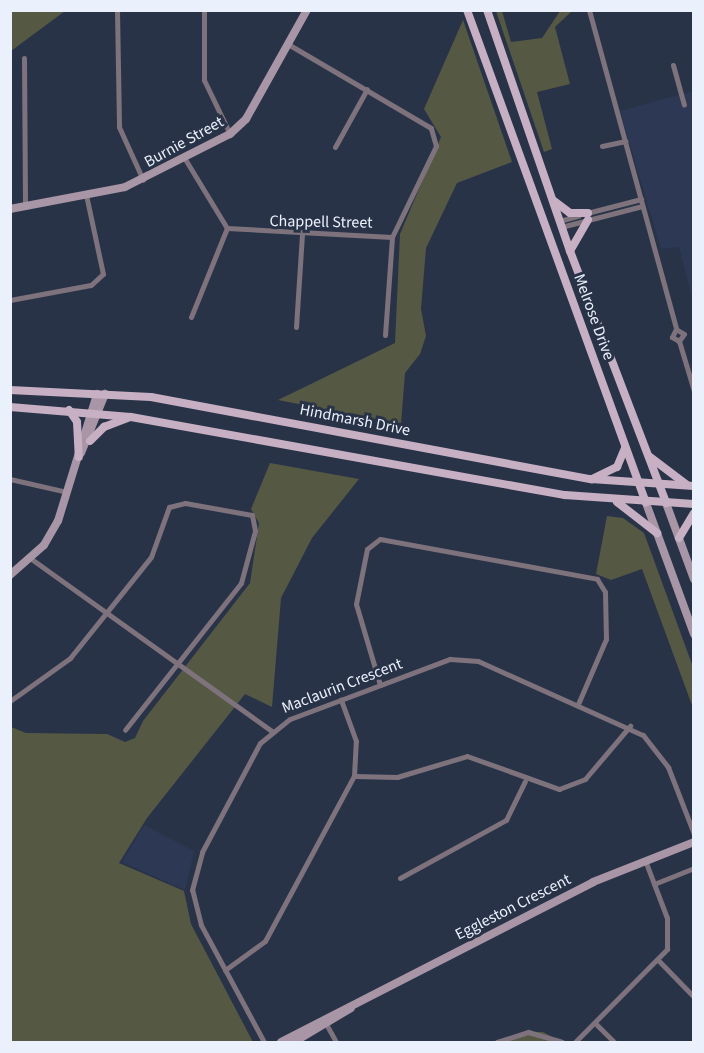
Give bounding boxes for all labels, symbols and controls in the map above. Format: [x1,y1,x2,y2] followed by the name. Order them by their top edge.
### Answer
[141,112,227,172] street label: Burnie Street
[269,212,373,232] street label: Chappell Street
[570,271,618,363] street label: Melrose Drive
[298,400,412,440] street label: Hindmarsh Drive
[279,654,405,718] street label: Maclaurin Crescent
[452,870,574,944] street label: Eggleston Crescent

